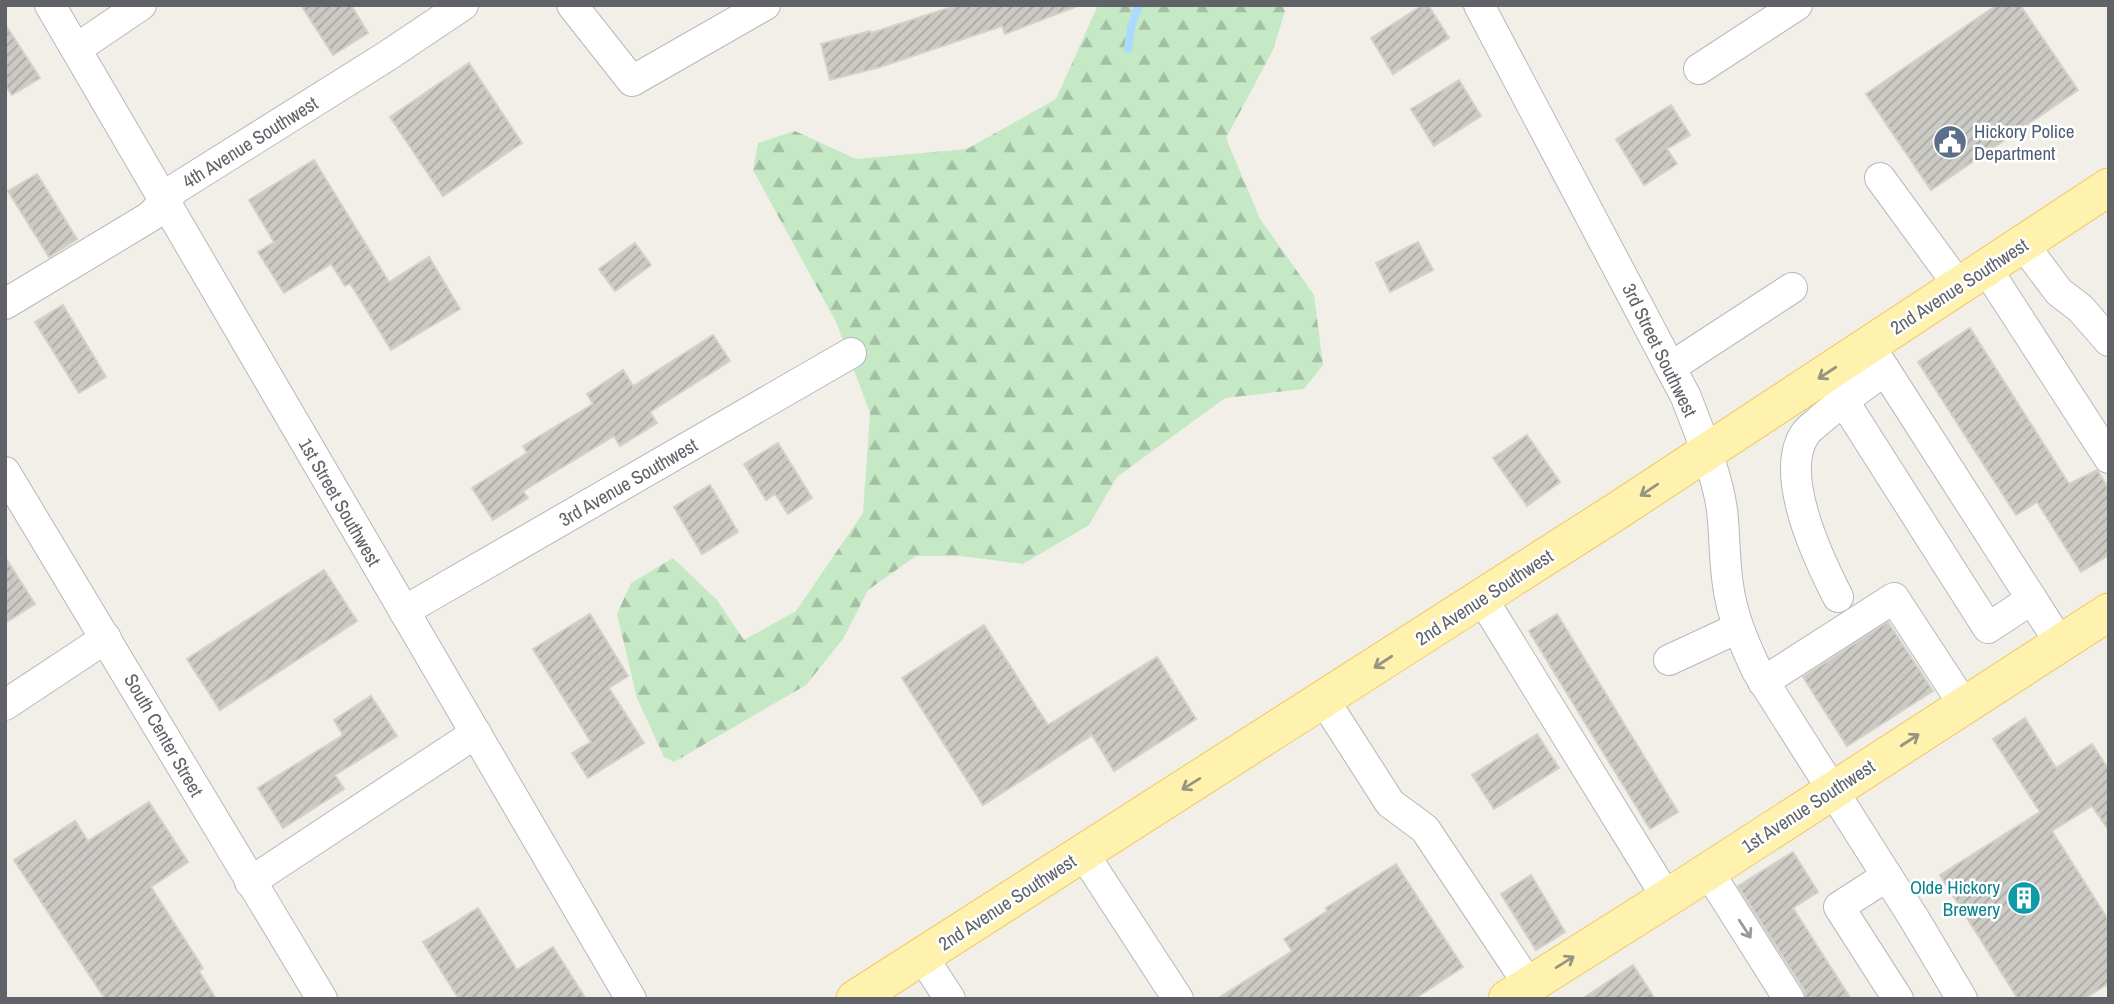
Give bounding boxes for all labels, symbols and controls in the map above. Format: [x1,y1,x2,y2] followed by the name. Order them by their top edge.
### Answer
[177,90,323,194] street label: 4th Avenue Southwest
[1974,118,2074,166] place label: Hickory Police Department
[1931,123,1969,161] public building icon: Hickory Police Department
[1885,231,2033,340] street label: 2nd Avenue Southwest
[1616,279,1704,422] street label: 3rd Street Southwest
[1817,366,1837,380] one-way arrow
[554,431,702,532] street label: 3rd Avenue Southwest
[293,433,388,571] street label: 1st Street Southwest
[1640,483,1660,497] one-way arrow
[1410,542,1558,651] street label: 2nd Avenue Southwest
[1374,655,1393,669] one-way arrow
[118,669,210,802] street label: South Center Street
[1900,732,1919,747] one-way arrow
[1736,753,1880,859] street label: 1st Avenue Southwest
[1182,778,1202,792] one-way arrow
[933,847,1081,956] street label: 2nd Avenue Southwest
[1910,874,2000,922] place label: Olde Hickory Brewery
[2005,879,2043,917] building icon: Olde Hickory Brewery
[1737,919,1752,938] one-way arrow
[1554,955,1574,969] one-way arrow

